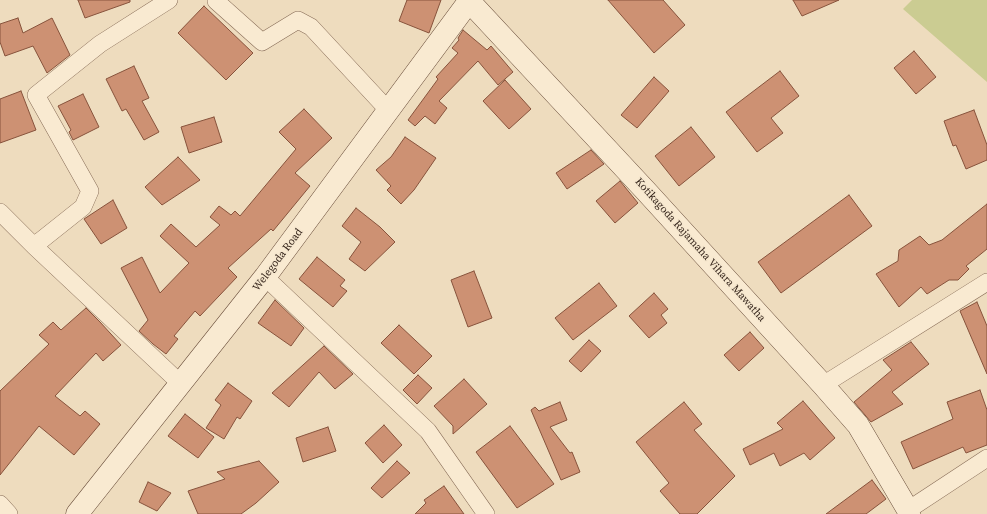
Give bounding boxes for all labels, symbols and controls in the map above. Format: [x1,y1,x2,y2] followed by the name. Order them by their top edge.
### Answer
[632,175,768,325] street label: Kotikagoda Rajamaha Vihara Mawatha
[250,226,306,294] street label: Welegoda Road

